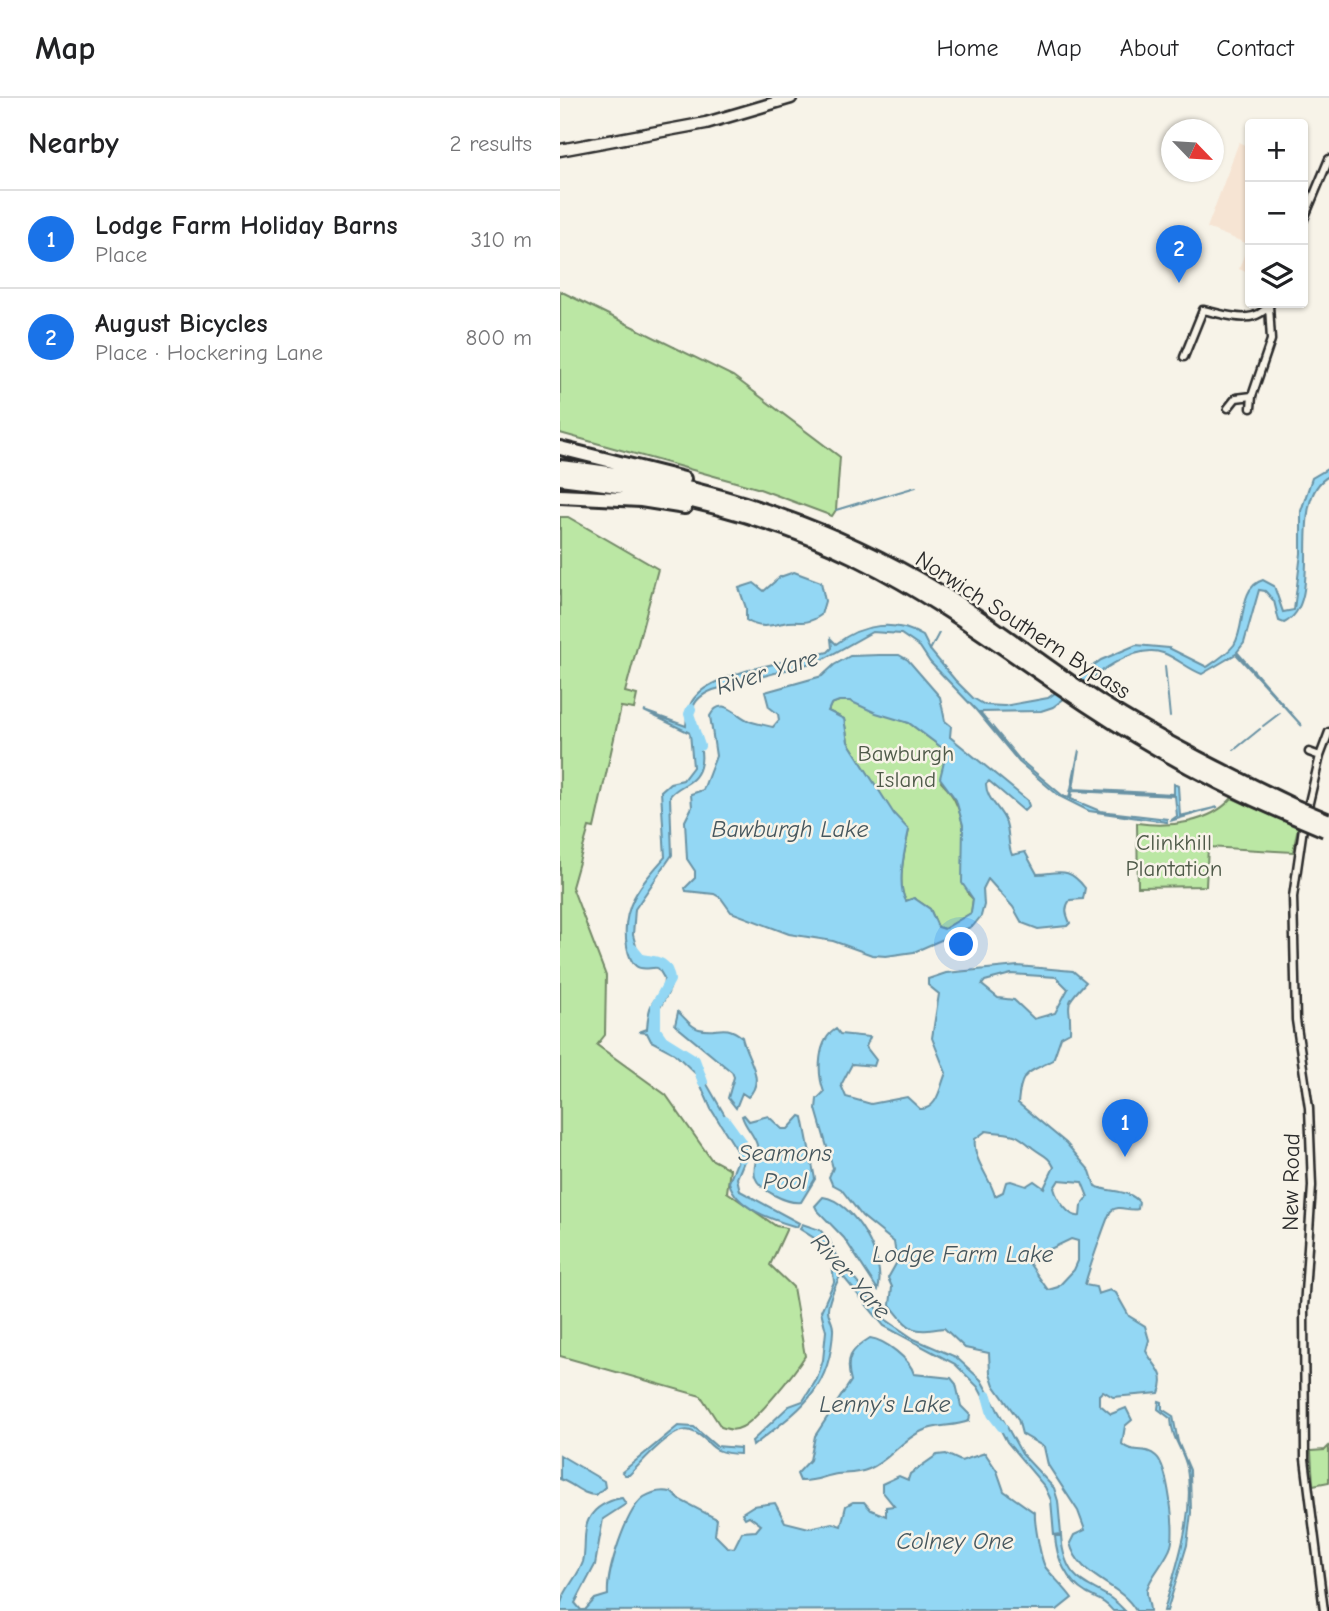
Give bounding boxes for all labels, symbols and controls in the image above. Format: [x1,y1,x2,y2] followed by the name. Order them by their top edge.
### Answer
[35,29,96,67] text: Map
[937,34,998,62] text: Home
[1036,34,1082,62] text: Map
[1120,34,1178,62] text: About
[1216,34,1294,62] text: Contact
[1161,119,1224,182] north arrow
[1245,119,1308,308] map controls
[1245,119,1308,182] button: +
[28,126,119,161] text: Nearby
[450,130,532,157] text: 2 results
[1245,182,1308,245] button: −
[95,211,398,241] text: Lodge Farm Holiday Barns
[1156,225,1202,283] pin: 2
[46,226,56,253] text: 1
[471,226,532,253] text: 310 m
[95,241,147,268] text: Place
[1245,245,1308,308] button: layers
[95,309,267,339] text: August Bicycles
[45,324,57,351] text: 2
[465,324,532,351] text: 800 m
[95,339,323,366] text: Place · Hockering Lane
[910,545,1136,705] street label: Norwich Southern Bypass
[712,643,822,701] water label: River Yare
[858,740,954,793] park label: Bawburgh Island
[712,815,868,843] water label: Bawburgh Lake
[1126,829,1222,882] park label: Clinkhill Plantation
[944,927,978,961] your location
[1102,1099,1148,1157] pin: 1
[1277,1133,1305,1231] street label: New Road
[738,1139,832,1195] water label: Seamons Pool
[805,1227,897,1325] water label: River Yare
[872,1240,1054,1268] water label: Lodge Farm Lake
[819,1390,951,1418] water label: Lenny's Lake
[896,1527,1014,1555] water label: Colney One

